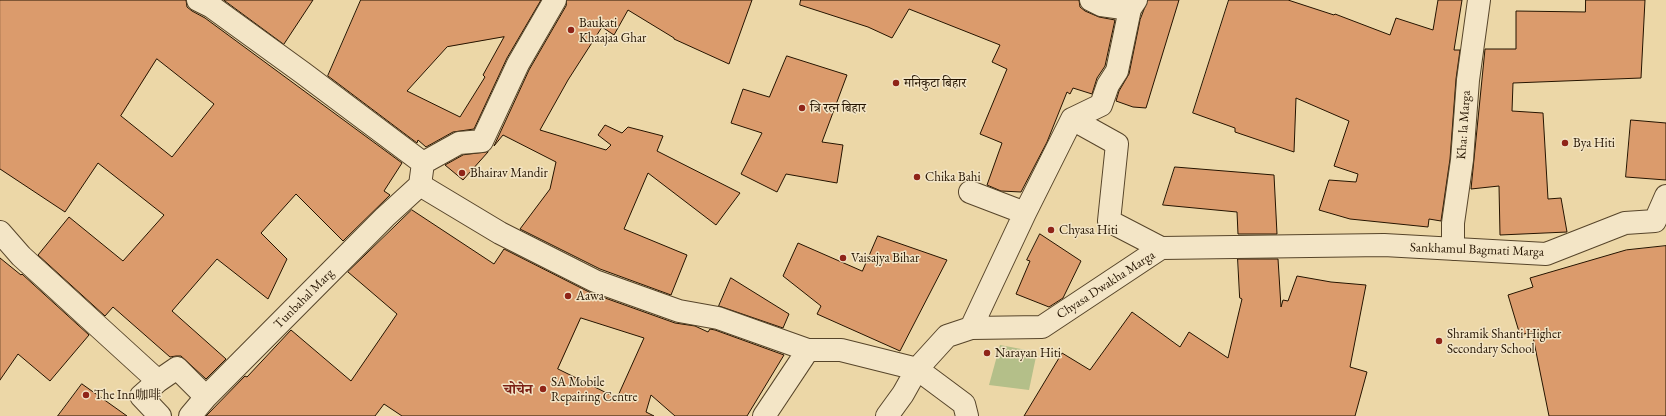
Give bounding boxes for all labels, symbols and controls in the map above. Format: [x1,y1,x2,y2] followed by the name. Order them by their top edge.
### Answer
[579,15,646,46] place label: Baukati Khaajaa Ghar
[566,25,576,35] marker: Baukati Khaajaa Ghar
[904,75,966,91] place label: मनिकुटा बिहार
[891,78,901,88] marker: मनिकुटा बिहार
[1454,90,1474,160] street label: Kha: la Marga
[810,100,866,116] place label: त्रि रत्न बिहार
[797,103,807,113] marker: त्रि रत्न बिहार
[1573,135,1615,151] place label: Bya Hiti
[1560,138,1570,148] marker: Bya Hiti
[470,165,548,181] place label: Bhairav Mandir
[457,168,467,178] marker: Bhairav Mandir
[925,169,981,185] place label: Chika Bahi
[912,172,922,182] marker: Chika Bahi
[1059,222,1118,238] place label: Chyasa Hiti
[1046,225,1056,235] marker: Chyasa Hiti
[1410,240,1544,260] street label: Sankhamul Bagmati Marga
[1054,247,1158,323] street label: Chyasa Dwakha Marga
[851,250,919,266] place label: Vaisajya Bihar
[838,253,848,263] marker: Vaisajya Bihar
[271,266,337,332] street label: Tunbahal Marg
[576,288,604,304] place label: Aawa
[563,291,573,301] marker: Aawa
[1447,326,1561,357] place label: Shramik Shanti Higher Secondary School
[1434,336,1444,346] marker: Shramik Shanti Higher Secondary School
[995,345,1061,361] place label: Narayan Hiti
[982,348,992,358] marker: Narayan Hiti
[551,374,638,405] place label: SA Mobile Repairing Centre
[504,382,532,398] district label: चोचेन
[538,384,548,394] marker: SA Mobile Repairing Centre
[94,387,161,403] place label: The Inn咖啡
[81,390,91,400] marker: The Inn咖啡

